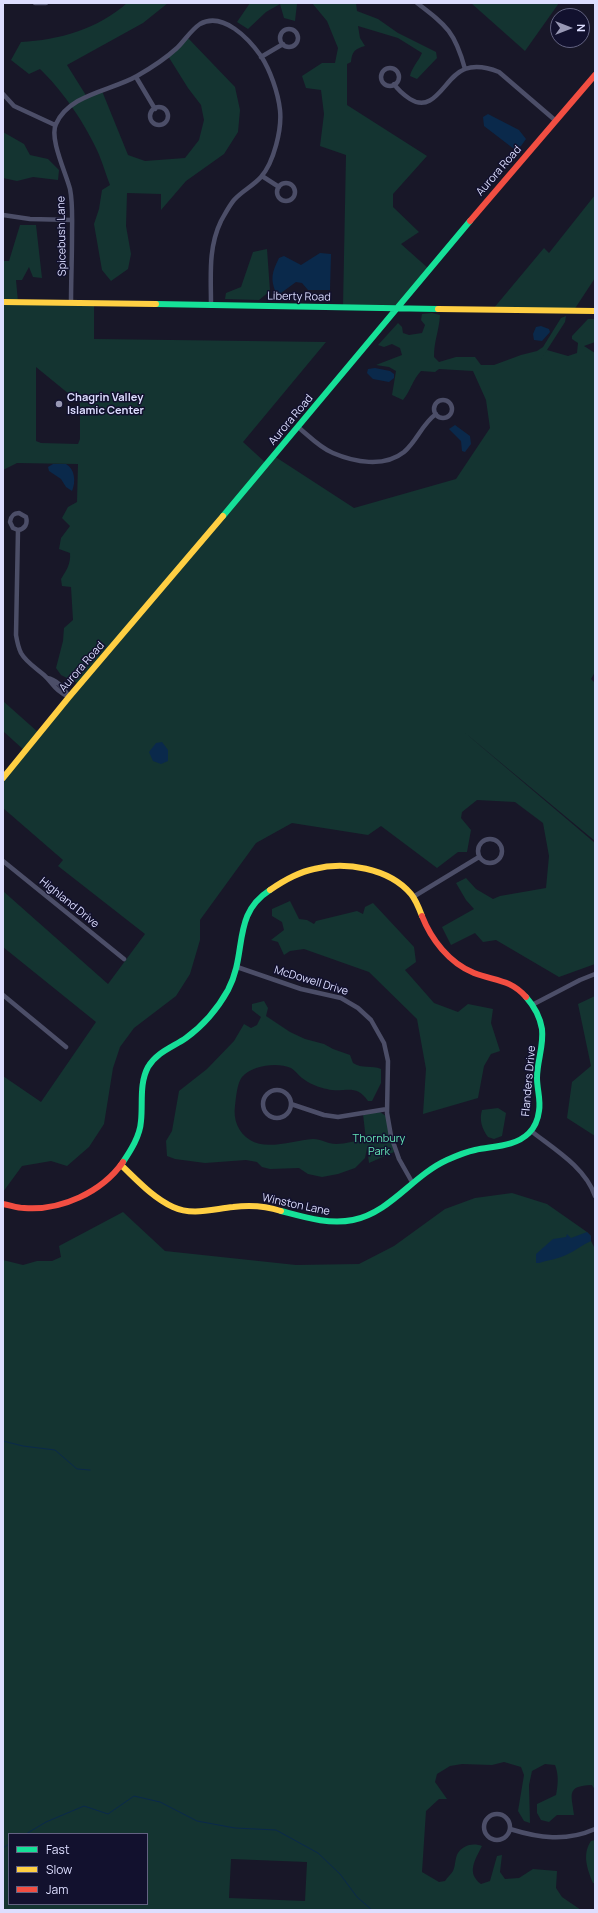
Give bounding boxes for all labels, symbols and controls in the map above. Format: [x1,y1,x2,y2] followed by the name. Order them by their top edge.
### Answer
[550,8,590,48] north arrow
[574,24,589,32] text: N
[474,143,524,199] street label: Aurora Road
[55,196,69,276] street label: Spicebush Lane
[267,290,331,304] street label: Liberty Road
[67,391,144,417] place label: Chagrin Valley Islamic Center
[266,392,316,448] street label: Aurora Road
[54,399,64,409] marker: Chagrin Valley Islamic Center
[57,639,107,695] street label: Aurora Road
[37,875,101,931] street label: Highland Drive
[272,963,350,999] street label: McDowell Drive
[519,1045,539,1117] street label: Flanders Drive
[353,1132,405,1158] park label: Thornbury Park
[261,1191,331,1219] street label: Winston Lane
[8,1833,148,1905] legend
[46,1841,70,1858] text: Fast
[46,1861,72,1878] text: Slow
[46,1881,68,1898] text: Jam

